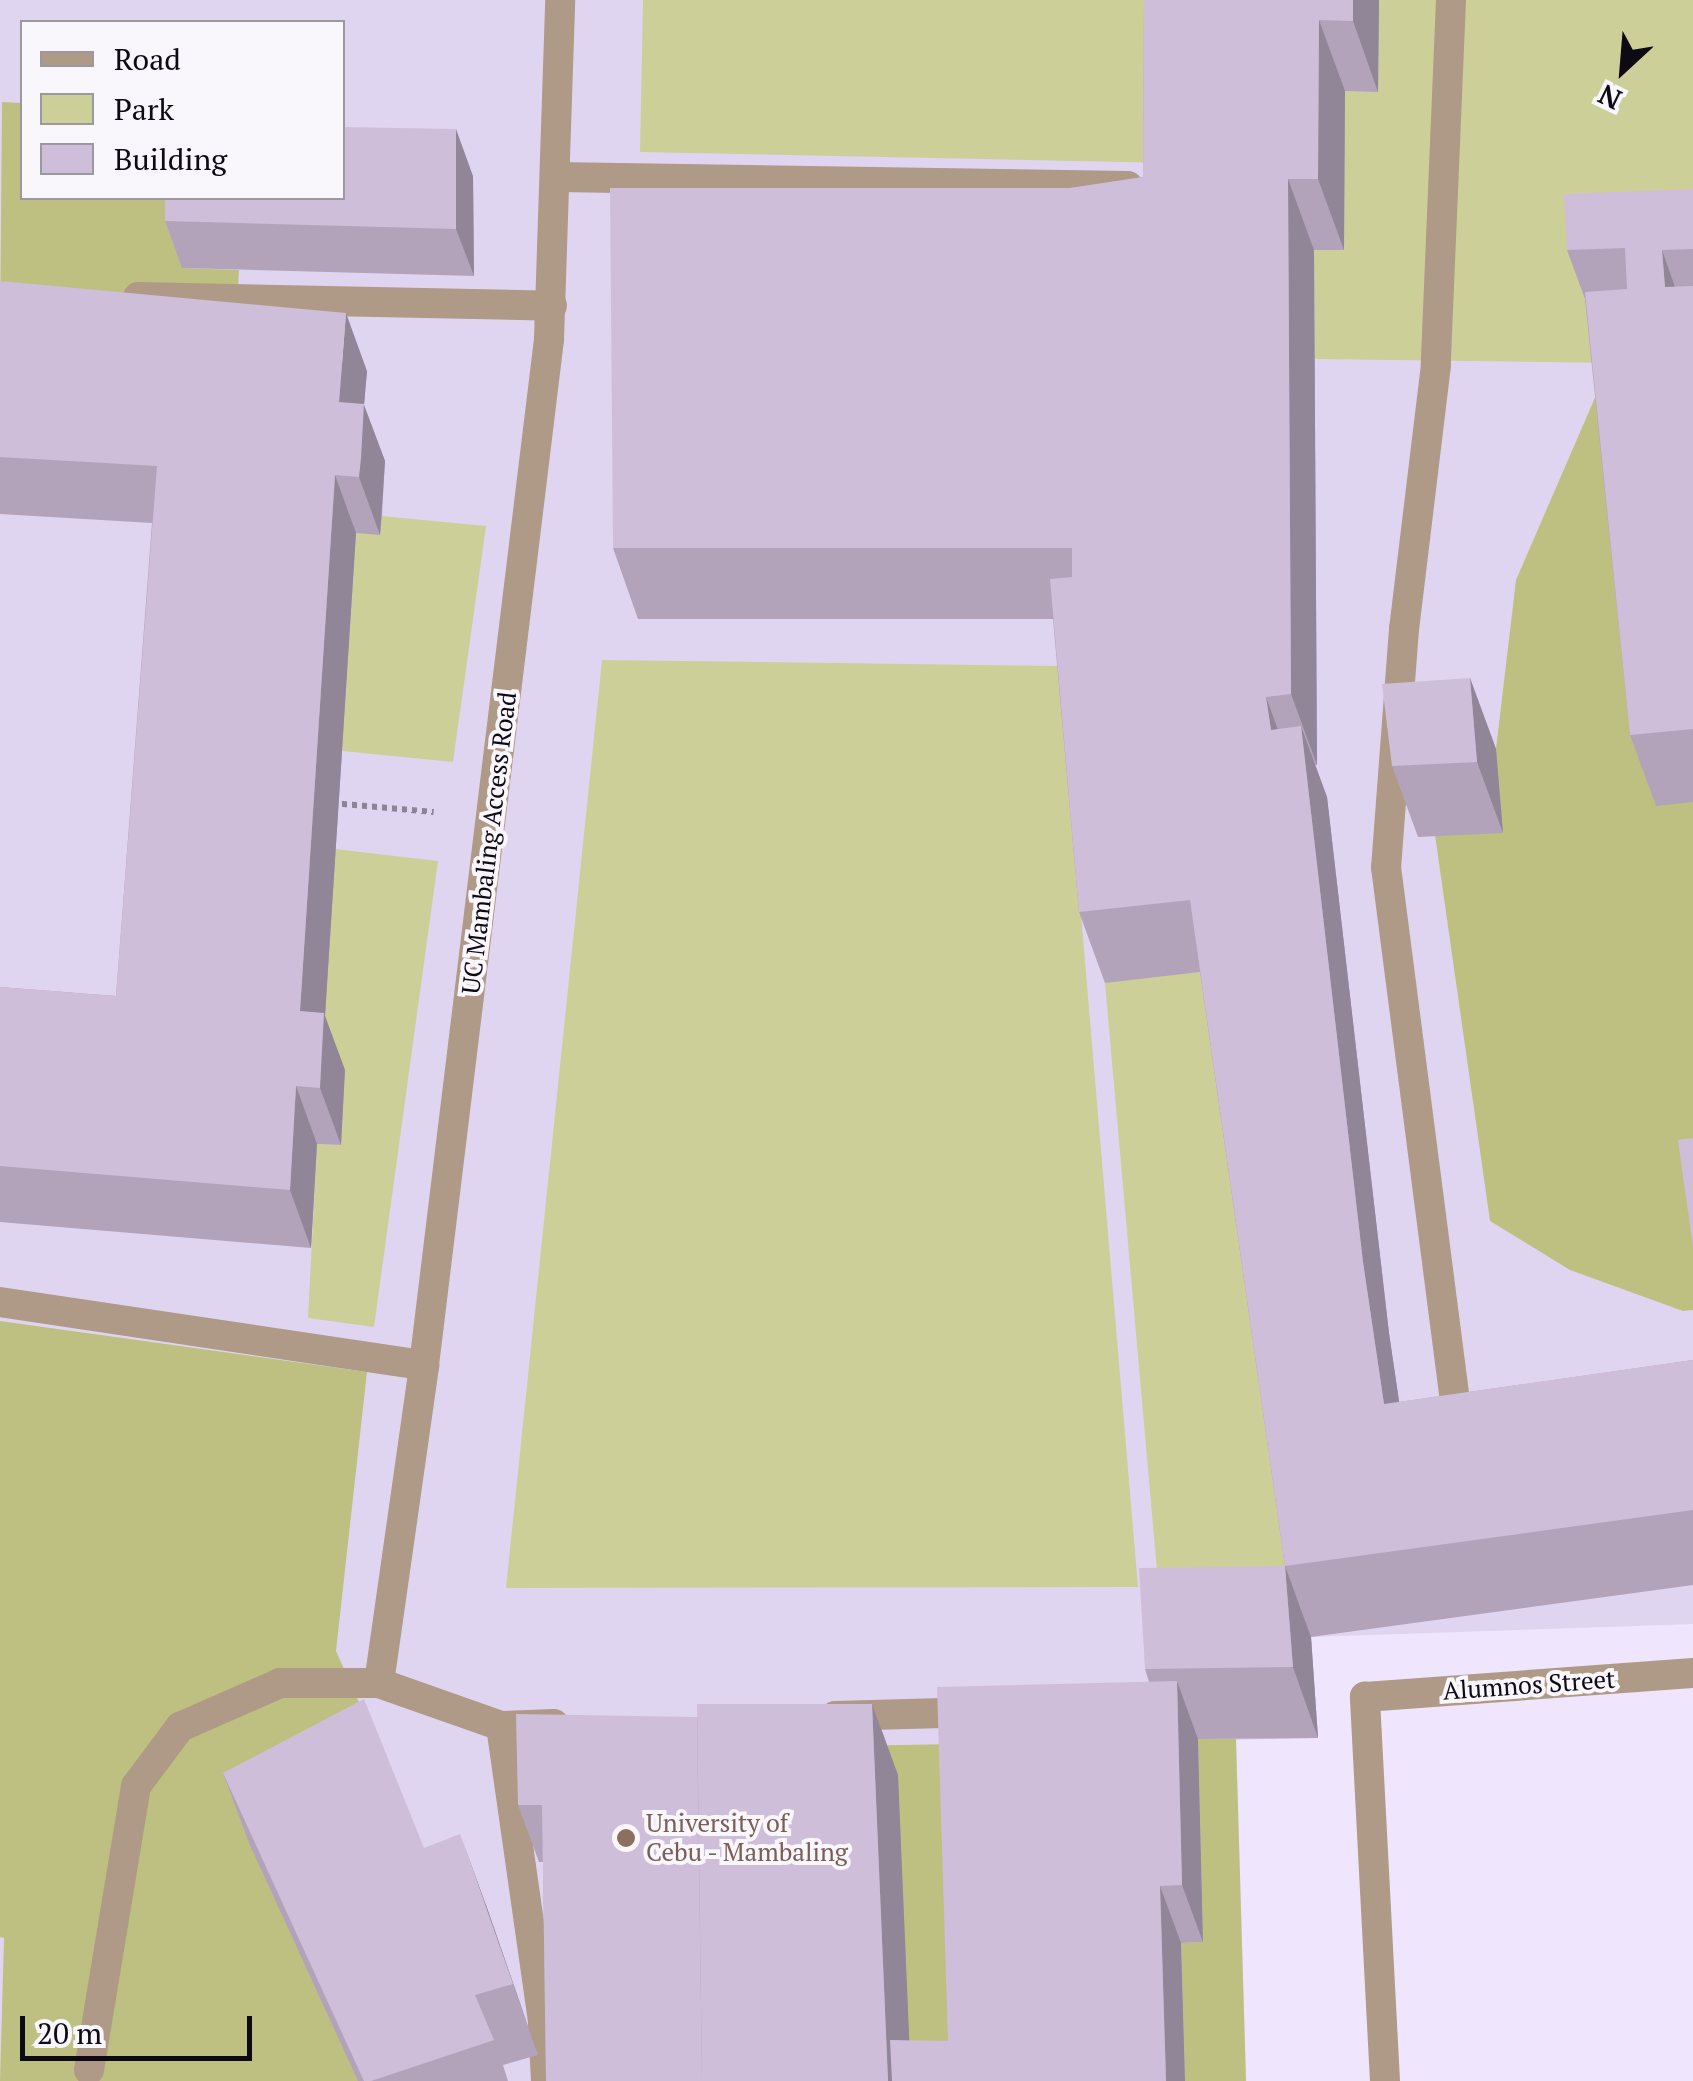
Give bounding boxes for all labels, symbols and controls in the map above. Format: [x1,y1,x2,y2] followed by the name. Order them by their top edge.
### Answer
[20,20,345,200] legend
[1573,20,1673,120] north arrow
[114,39,181,79] text: Road
[1592,76,1627,119] text: N
[114,89,174,129] text: Park
[114,139,227,179] text: Building
[456,690,522,996] street label: UC Mambaling Access Road
[1442,1664,1616,1706] street label: Alumnos Street
[646,1809,850,1868] place label: University of Cebu - Mambaling
[615,1827,637,1849] marker: University of Cebu - Mambaling
[25,1996,258,2058] scale bar
[37,2013,102,2053] text: 20 m

